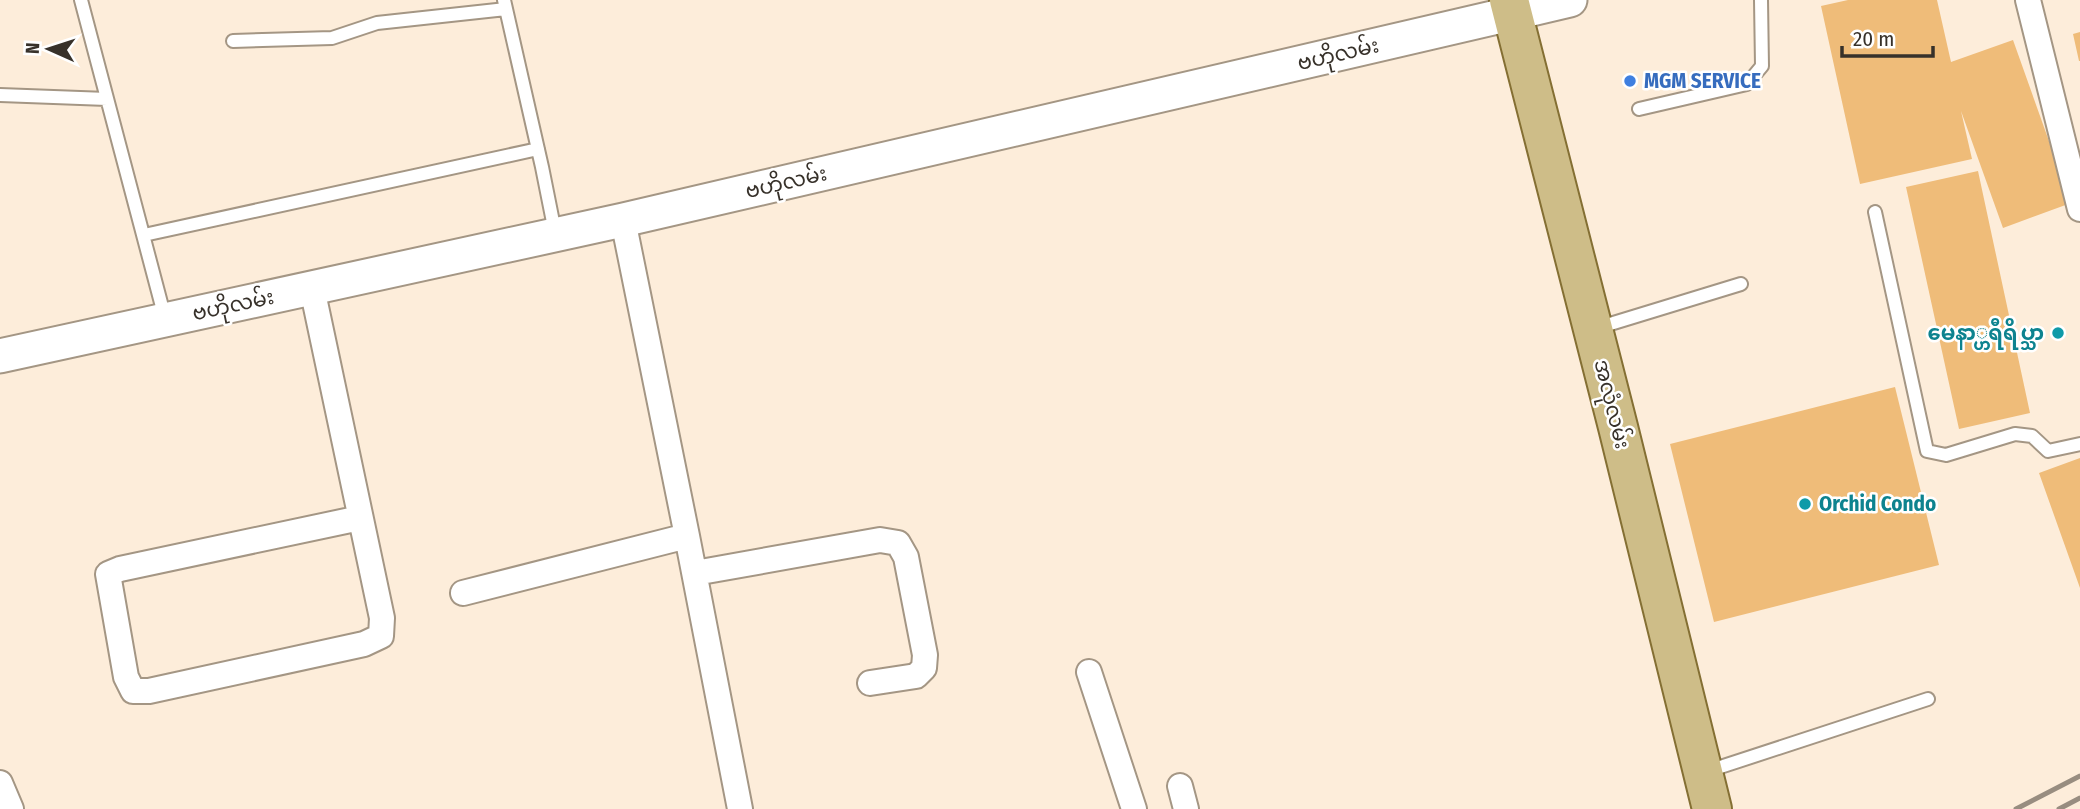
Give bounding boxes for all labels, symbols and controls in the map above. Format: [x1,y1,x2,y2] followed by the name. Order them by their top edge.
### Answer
[14,14,84,84] north arrow
[1842,14,1933,58] scale bar
[1853,26,1894,52] text: 20 m
[1294,29,1382,80] street label: ဗဟိုလမ်း
[21,42,44,54] text: N
[1644,68,1761,94] place label: MGM SERVICE
[1622,73,1638,89] marker: MGM SERVICE
[742,157,830,208] street label: ဗဟိုလမ်း
[189,281,277,330] street label: ဗဟိုလမ်း
[1928,317,2044,350] place label: မေနာ္ဟရီရိပ္သာ
[2050,325,2066,341] marker: မေနာ္ဟရီရိပ္သာ
[1584,356,1639,452] street label: အလုံလမ်း
[1819,491,1936,517] place label: Orchid Condo
[1797,496,1813,512] marker: Orchid Condo

